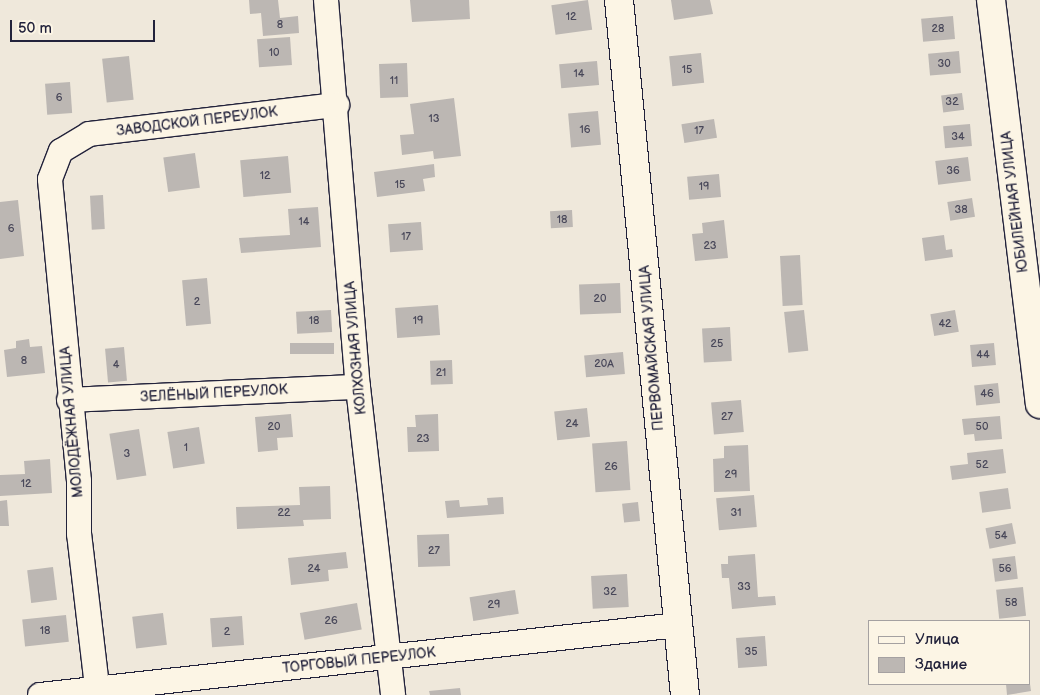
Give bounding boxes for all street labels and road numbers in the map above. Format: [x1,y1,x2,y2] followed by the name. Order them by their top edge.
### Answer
[116,104,278,140] street label: ЗАВОДСКОЙ ПЕРЕУЛОК
[998,130,1032,274] street label: ЮБИЛЕЙНАЯ УЛИЦА
[636,265,668,431] street label: ПЕРВОМАЙСКАЯ УЛИЦА
[342,281,370,415] street label: КОЛХОЗНАЯ УЛИЦА
[57,346,87,498] street label: МОЛОДЁЖНАЯ УЛИЦА
[140,382,288,406] street label: ЗЕЛЁНЫЙ ПЕРЕУЛОК
[282,645,436,677] street label: ТОРГОВЫЙ ПЕРЕУЛОК

